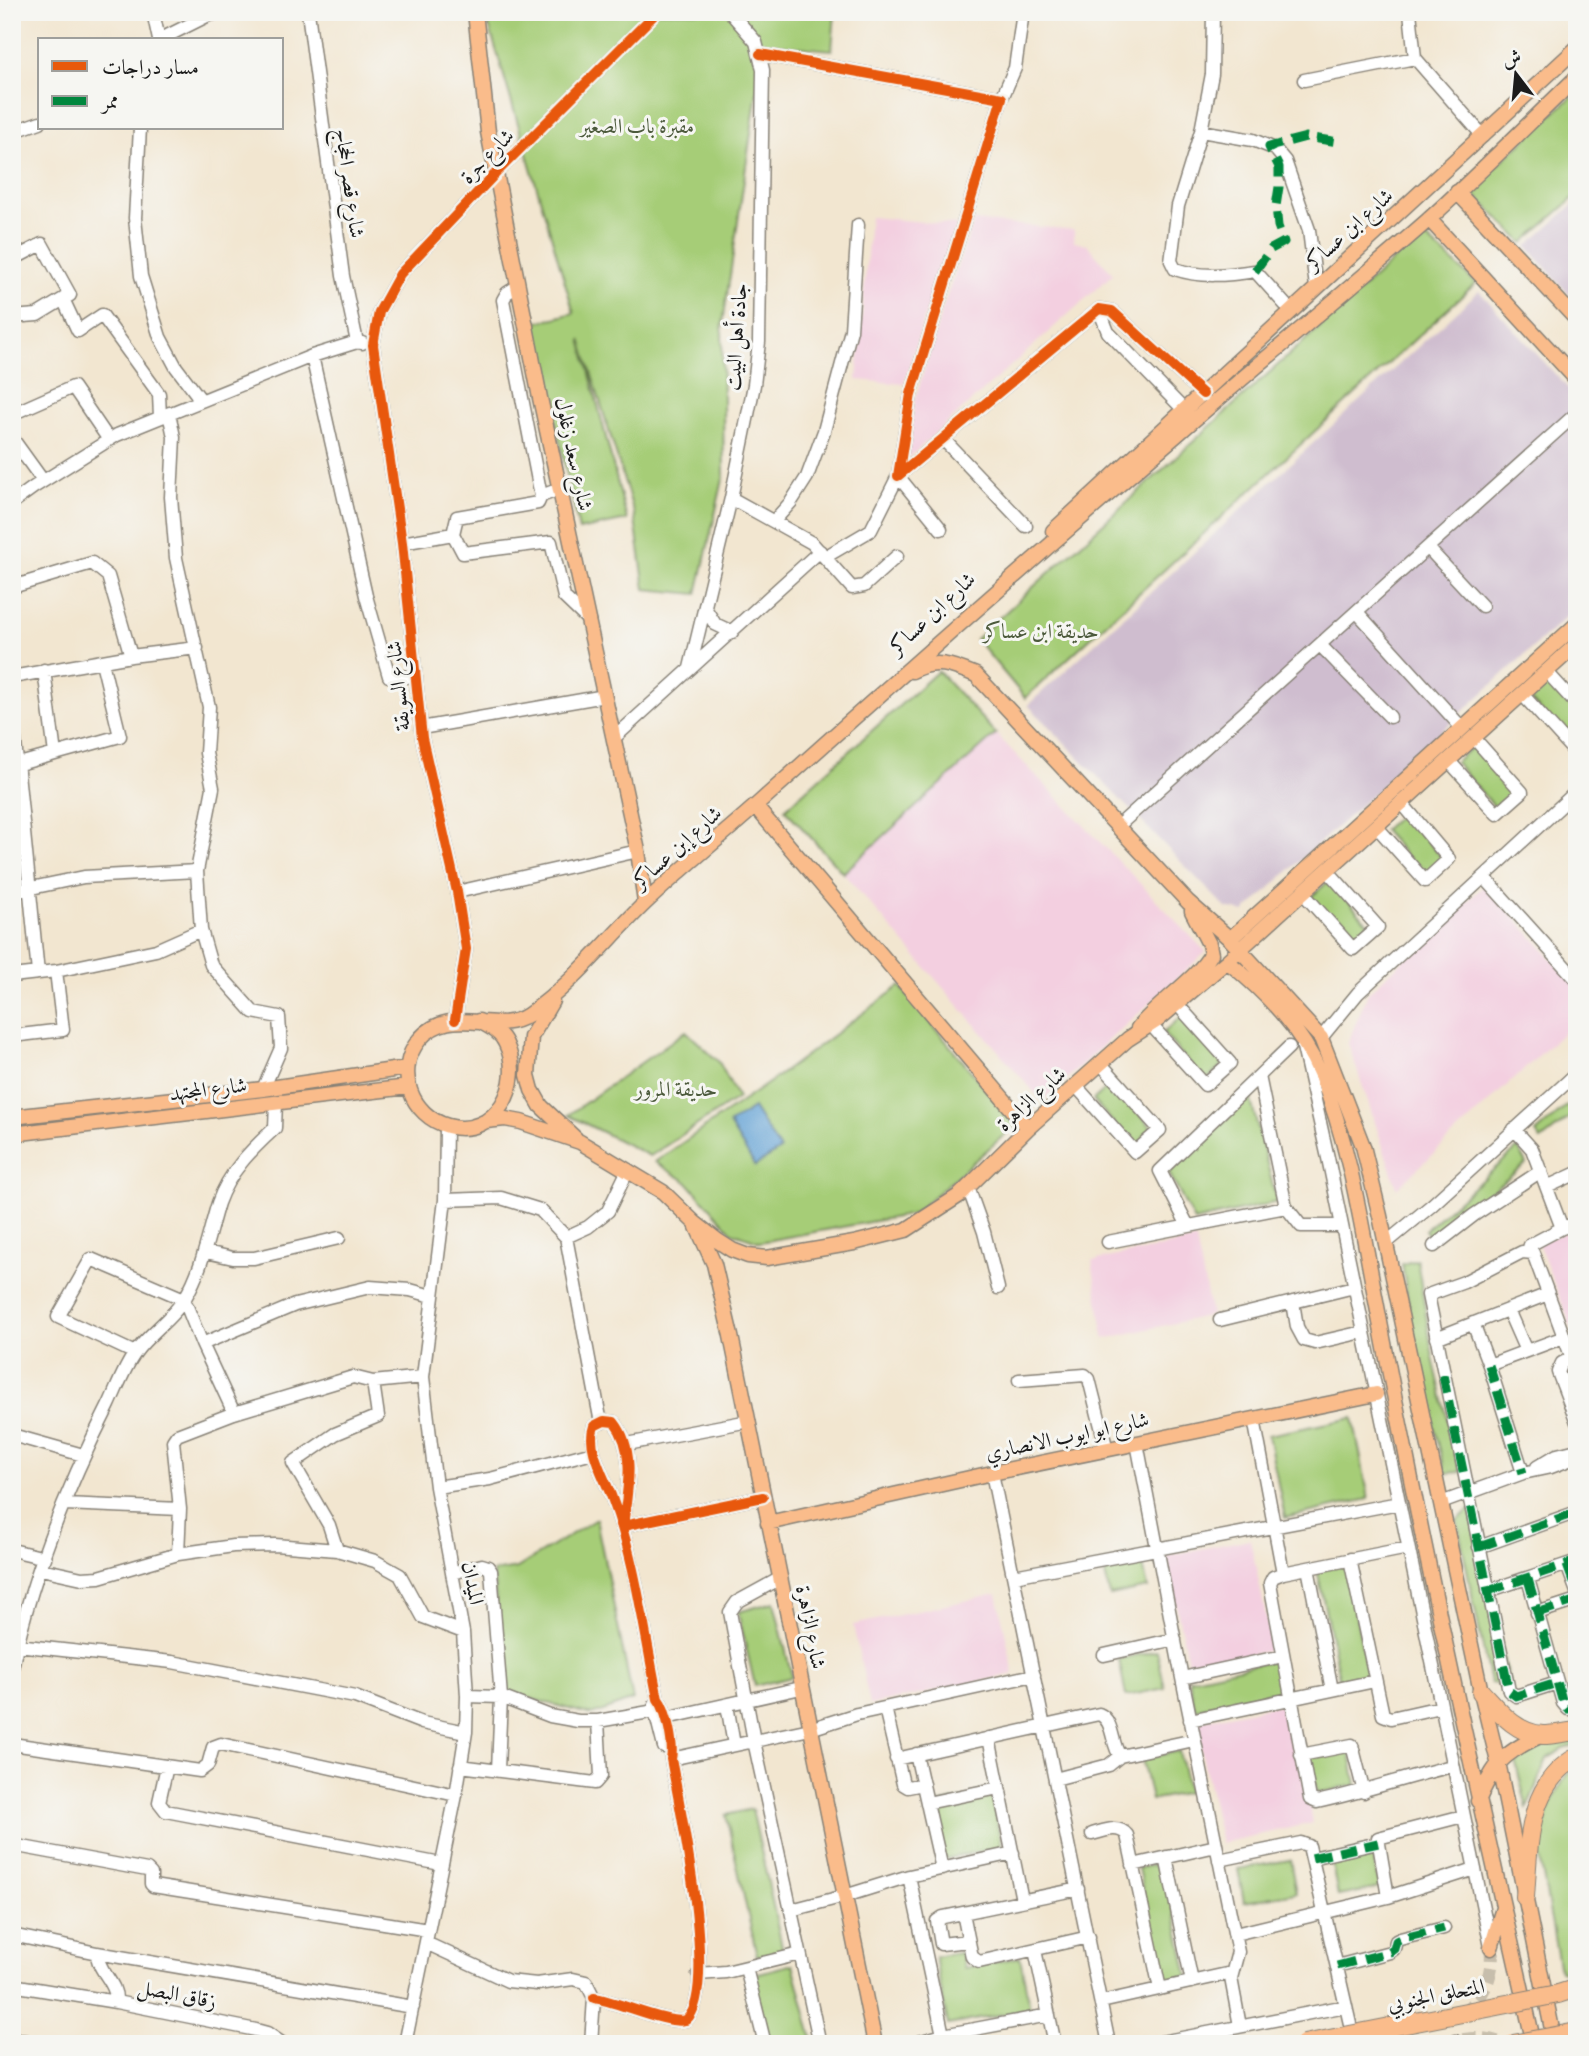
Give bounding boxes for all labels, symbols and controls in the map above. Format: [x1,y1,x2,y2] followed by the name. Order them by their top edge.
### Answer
[38,38,284,130] legend
[1480,38,1550,108] north arrow
[1499,44,1524,74] text: ش
[102,53,199,81] text: مسار دراجات
[100,87,119,115] text: ممر
[578,112,694,140] park label: مقبرة باب الصغير
[454,122,523,193] street label: شارع جرة
[323,126,372,240] street label: شارع قصر الحجاج
[1297,182,1402,280] street label: شارع ابن عساكر
[717,282,755,392] street label: جادة أهل البيت
[544,395,600,514] street label: شارع سعد زغلول
[881,565,984,665] street label: شارع ابن عساكر
[981,617,1099,645] park label: حديقة ابن عساكر
[379,639,421,732] street label: شارع السويقة
[625,799,730,899] street label: شارع إبن عساكر
[990,1060,1075,1141] street label: شارع الزاهرة
[168,1070,249,1112] street label: شارع المجتهد
[633,1075,717,1103] park label: حديقة المرور
[983,1405,1152,1471] street label: شارع ابو ايوب الانصاري
[455,1559,491,1607] street label: الميدان
[785,1583,833,1672] street label: شارع الزاهرة
[1385,1972,1488,2021] street label: المتحلق الجنوبي
[135,1973,219,2016] street label: زقاق البصل

